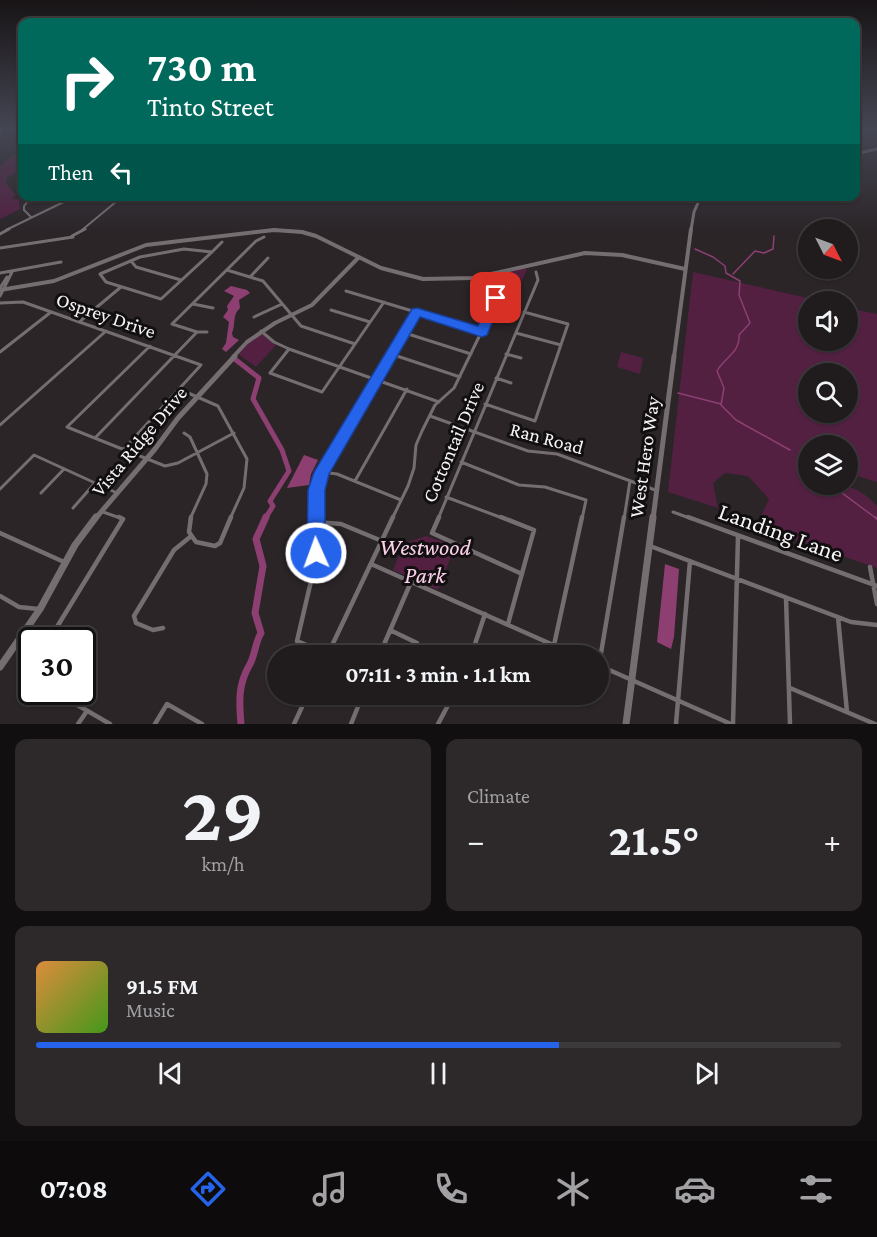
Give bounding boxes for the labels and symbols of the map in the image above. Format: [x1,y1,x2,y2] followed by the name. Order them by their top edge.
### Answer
[798,219,858,279] north arrow
[470,272,521,323] pin
[53,288,159,343] street label: Osprey Drive
[418,378,488,506] street label: Cottontail Drive
[87,382,192,501] street label: Vista Ridge Drive
[625,394,665,519] street label: West Hero Way
[508,418,587,458] street label: Ran Road
[715,497,847,567] street label: Landing Lane
[284,521,348,585] position arrow
[379,533,472,588] park label: Westwood Park
[18,627,96,705] speed limit sign: 30

